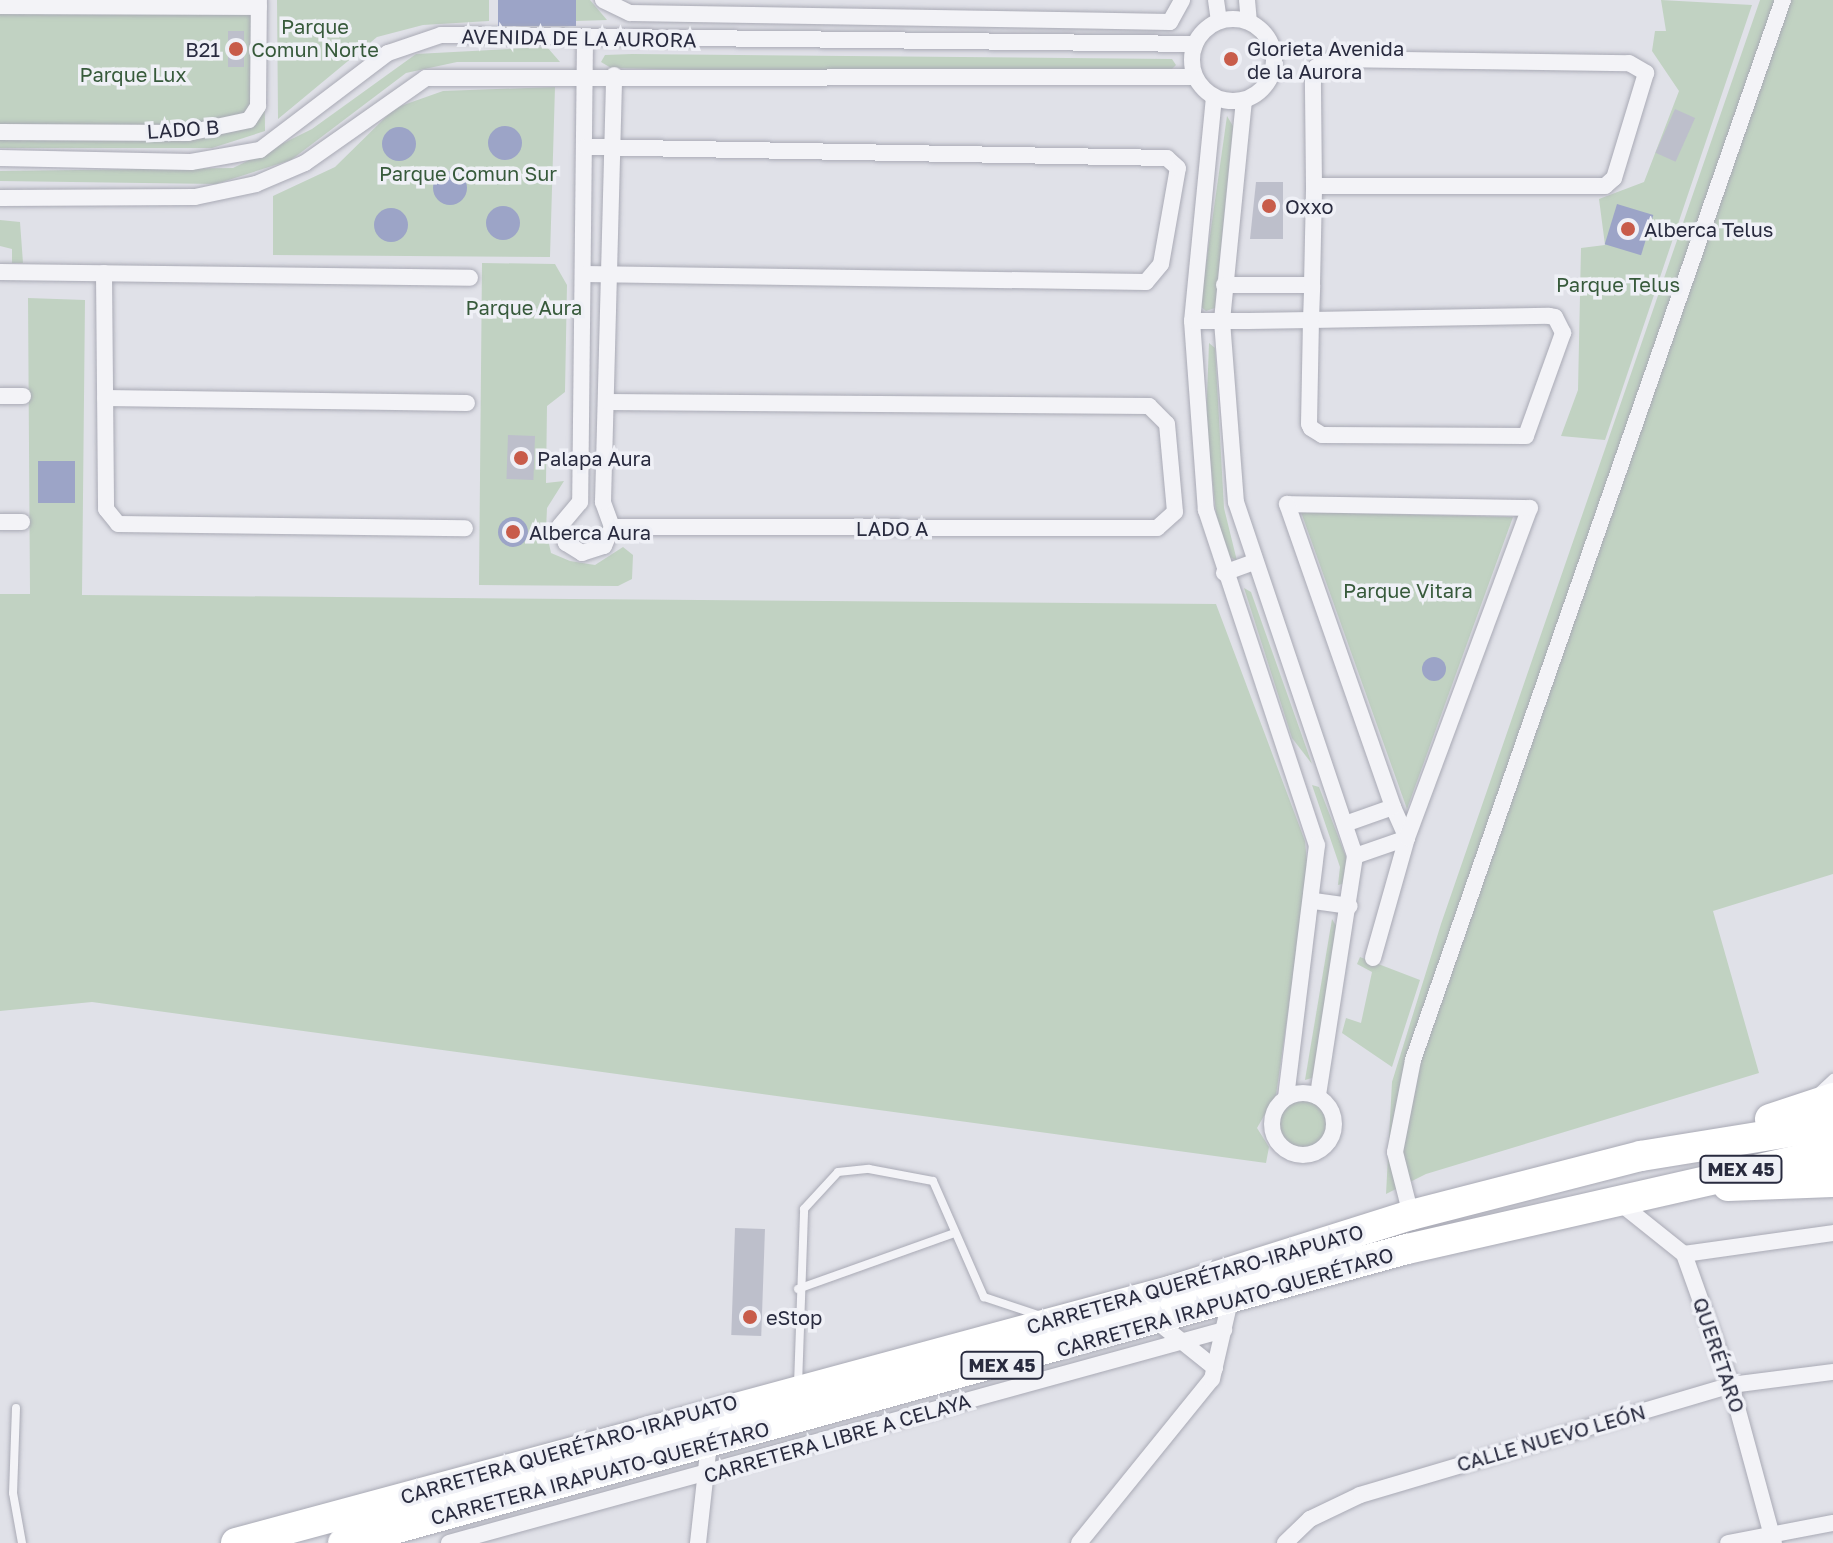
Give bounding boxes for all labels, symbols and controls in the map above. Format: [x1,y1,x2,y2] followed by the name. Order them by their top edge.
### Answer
[251,15,379,62] park label: Parque Comun Norte
[461,24,697,52] street label: AVENIDA DE LA AURORA
[1247,36,1404,83] place label: Glorieta Avenida de la Aurora
[185,37,220,61] place label: B21
[227,40,245,58] marker: B21
[1222,50,1240,68] marker: Glorieta Avenida de la Aurora
[80,62,186,86] park label: Parque Lux
[146,114,220,144] street label: LADO B
[379,161,557,185] park label: Parque Comun Sur
[1285,194,1333,218] place label: Oxxo
[1260,197,1278,215] marker: Oxxo
[1644,217,1773,241] place label: Alberca Telus
[1619,220,1637,238] marker: Alberca Telus
[1556,272,1680,296] park label: Parque Telus
[466,295,582,319] park label: Parque Aura
[537,446,651,470] place label: Palapa Aura
[512,449,530,467] marker: Palapa Aura
[856,516,928,540] street label: LADO A
[529,520,651,544] place label: Alberca Aura
[504,523,522,541] marker: Alberca Aura
[1343,578,1473,602] park label: Parque Vitara
[1699,1155,1783,1183] road number: MEX 45
[1024,1219,1366,1339] street label: CARRETERA QUERÉTARO-IRAPUATO
[1054,1242,1396,1362] street label: CARRETERA IRAPUATO-QUERÉTARO
[1688,1294,1750,1416] street label: QUERÉTARO
[766,1305,822,1329] place label: eStop
[741,1308,759,1326] marker: eStop
[960,1351,1044,1379] road number: MEX 45
[701,1388,973,1488] street label: CARRETERA LIBRE A CELAYA
[398,1389,740,1509] street label: CARRETERA QUERÉTARO-IRAPUATO
[1454,1400,1648,1476] street label: CALLE NUEVO LEÓN
[428,1416,772,1530] street label: CARRETERA IRAPUATO-QUERÉTARO

